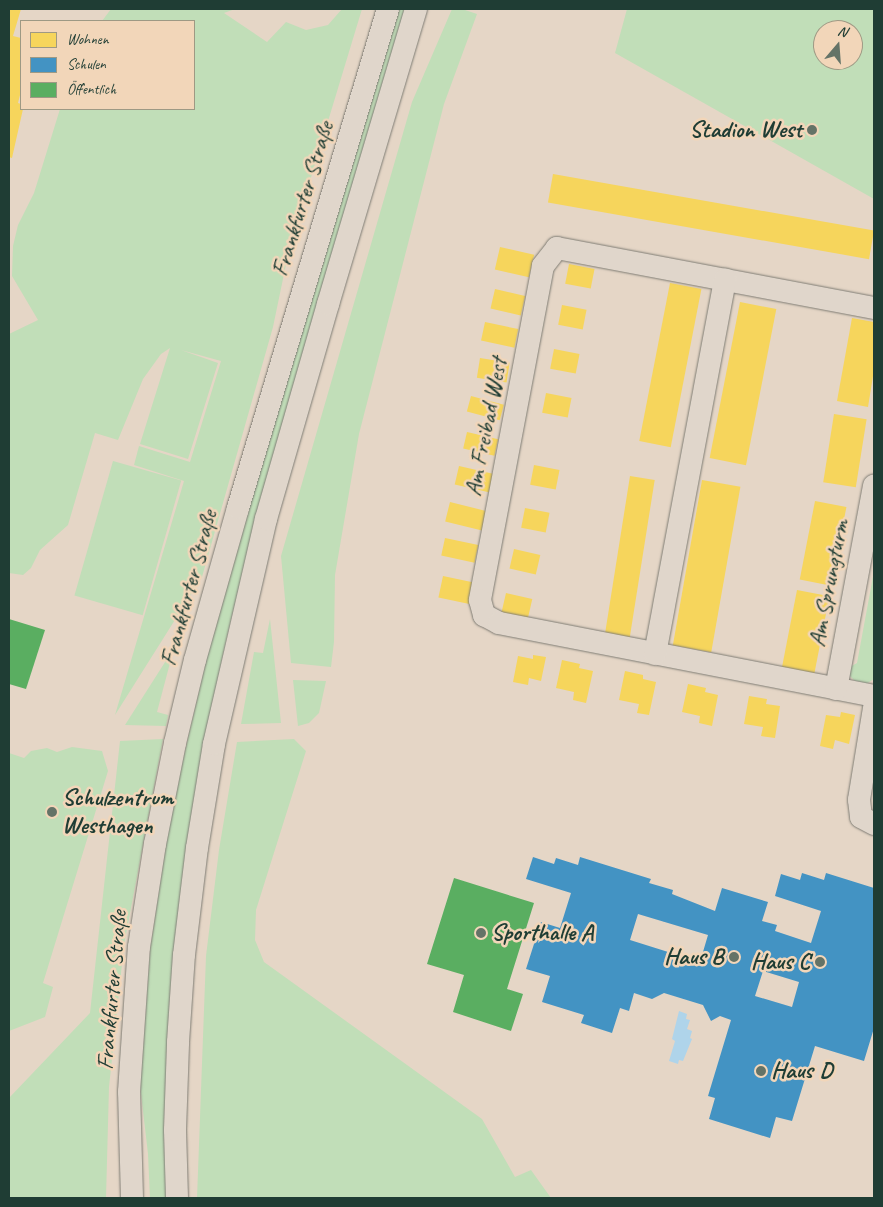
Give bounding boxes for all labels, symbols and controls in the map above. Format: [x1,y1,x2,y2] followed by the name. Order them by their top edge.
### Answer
[20,20,195,110] legend
[813,20,863,70] north arrow
[836,22,849,41] text: N
[67,30,108,49] text: Wohnen
[67,55,106,74] text: Schulen
[67,80,116,99] text: Öffentlich
[689,116,802,144] place label: Stadion West
[266,118,340,280] street label: Frankfurter Straße
[806,124,818,136] marker: Stadion West
[459,356,513,498] street label: Am Freibad West
[154,507,224,669] street label: Frankfurter Straße
[803,518,855,648] street label: Am Sprungturm
[62,784,173,840] place label: Schulzentrum Westhagen
[46,806,58,818] marker: Schulzentrum Westhagen
[91,909,133,1071] street label: Frankfurter Straße
[491,919,593,947] place label: Sporthalle A
[475,927,487,939] marker: Sporthalle A
[664,943,724,971] place label: Haus B
[751,948,810,976] place label: Haus C
[728,951,740,963] marker: Haus B
[814,956,826,968] marker: Haus C
[771,1057,833,1085] place label: Haus D
[755,1065,767,1077] marker: Haus D

